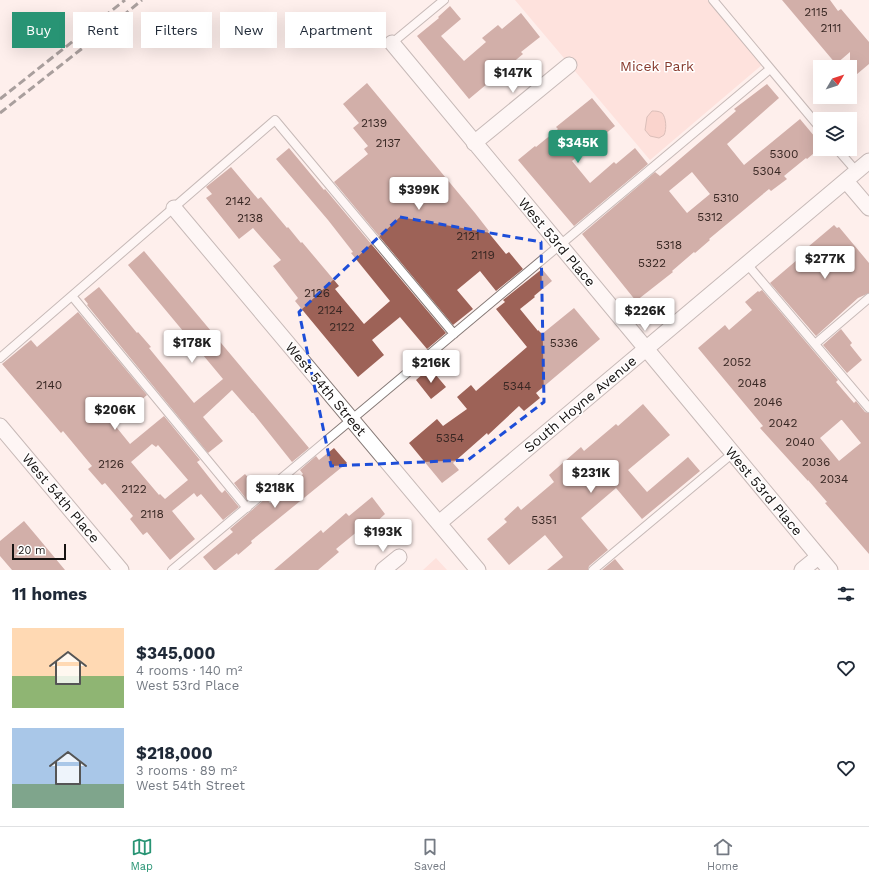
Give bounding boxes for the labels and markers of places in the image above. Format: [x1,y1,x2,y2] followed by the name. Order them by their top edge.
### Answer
[485,60,541,94] pin: $147K
[550,130,606,164] pin: $345K
[391,177,447,211] pin: $399K
[797,246,853,280] pin: $277K
[617,298,673,332] pin: $226K
[164,330,220,364] pin: $178K
[403,350,459,384] pin: $216K
[87,397,143,431] pin: $206K
[563,460,619,494] pin: $231K
[247,475,303,509] pin: $218K
[355,519,411,553] pin: $193K

